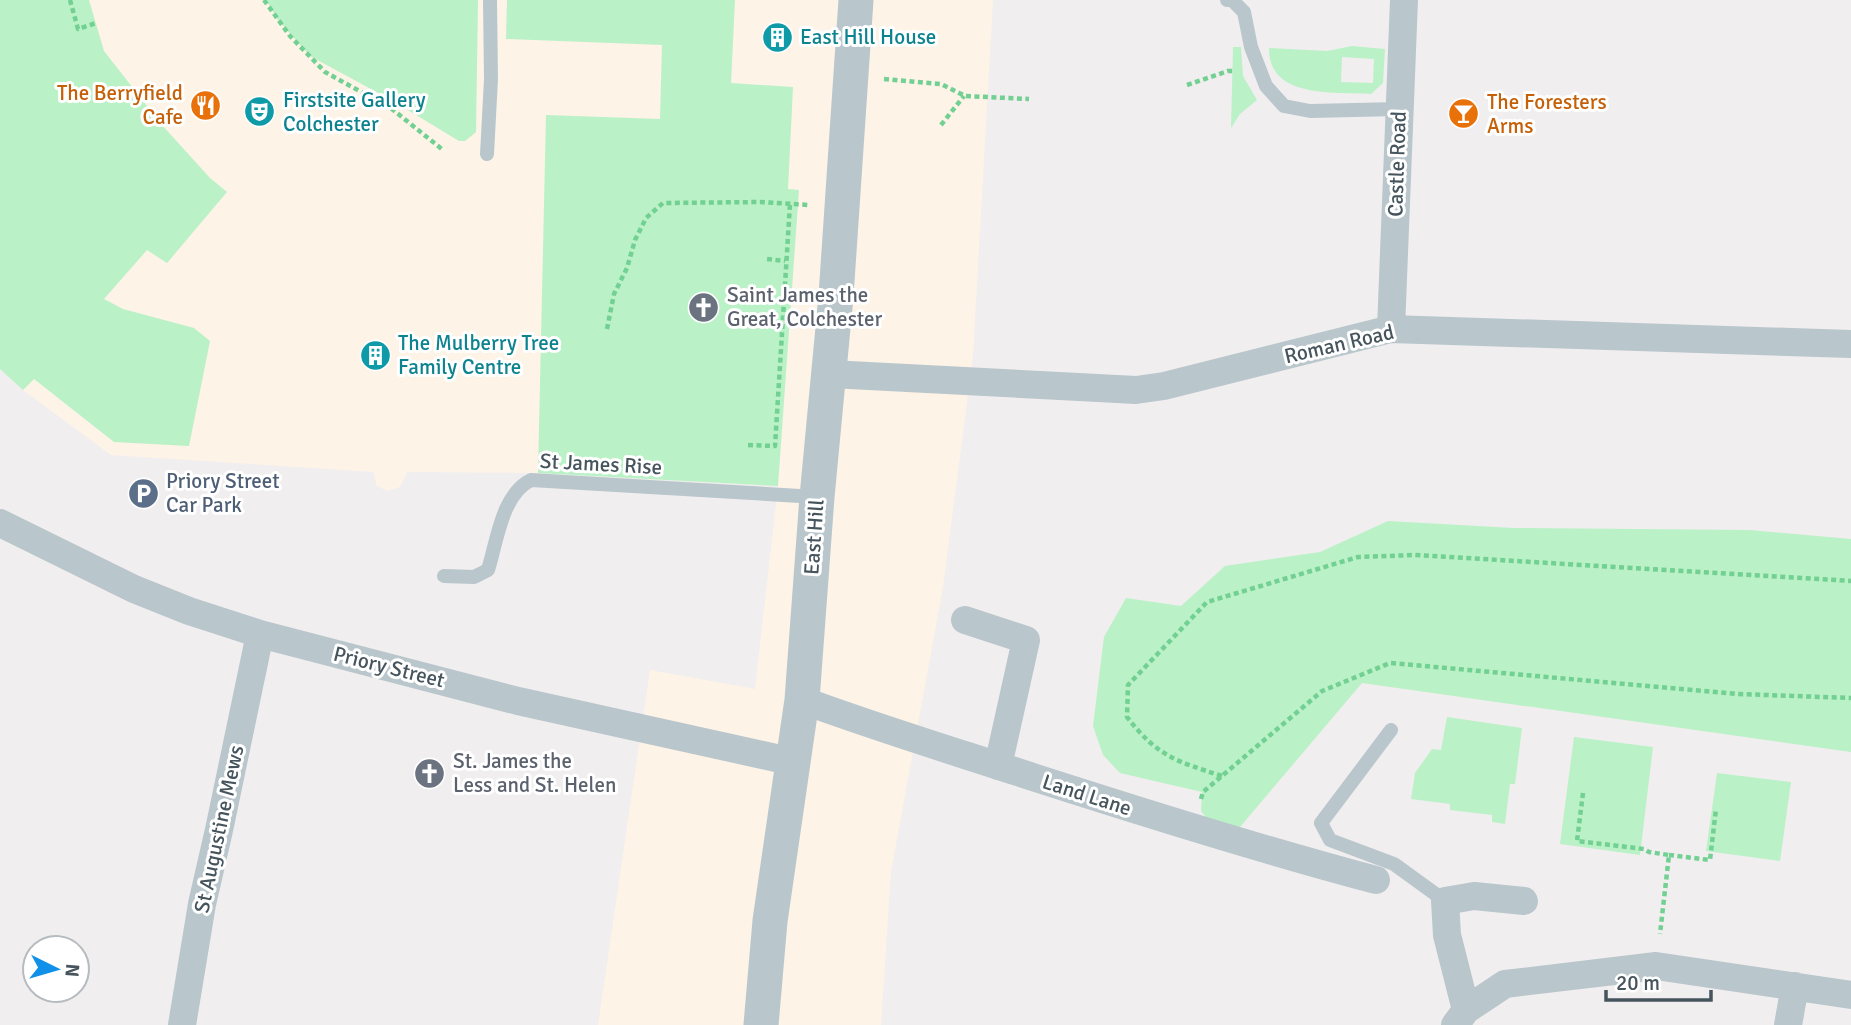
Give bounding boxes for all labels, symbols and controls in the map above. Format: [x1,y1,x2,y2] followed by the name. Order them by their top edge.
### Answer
[760,20,794,54] building icon: East Hill House
[800,24,936,50] place label: East Hill House
[57,80,183,130] place label: The Berryfield Cafe
[283,87,426,137] place label: Firstsite Gallery Colchester
[189,88,223,122] restaurant icon: The Berryfield Cafe
[1487,89,1607,139] place label: The Foresters Arms
[243,95,277,129] theatre icon: Firstsite Gallery Colchester
[1447,97,1481,131] bar icon: The Foresters Arms
[1382,111,1412,217] street label: Castle Road
[727,282,882,332] place label: Saint James the Great, Colchester
[687,290,721,324] church icon: Saint James the Great, Colchester
[1282,319,1396,369] street label: Roman Road
[398,330,559,380] place label: The Mulberry Tree Family Centre
[358,338,392,372] building icon: The Mulberry Tree Family Centre
[539,448,663,480] street label: St James Rise
[166,468,280,518] place label: Priory Street Car Park
[126,476,160,510] parking icon: Priory Street Car Park
[798,498,830,576] street label: East Hill
[331,641,447,693] street label: Priory Street
[189,743,249,915] street label: St Augustine Mews
[453,748,617,798] place label: St. James the Less and St. Helen
[413,756,447,790] church icon: St. James the Less and St. Helen
[1039,768,1135,822] street label: Land Lane
[21,934,91,1004] north arrow
[1606,958,1711,1002] scale bar
[59,963,84,978] text: N
[1616,970,1660,996] text: 20 m

